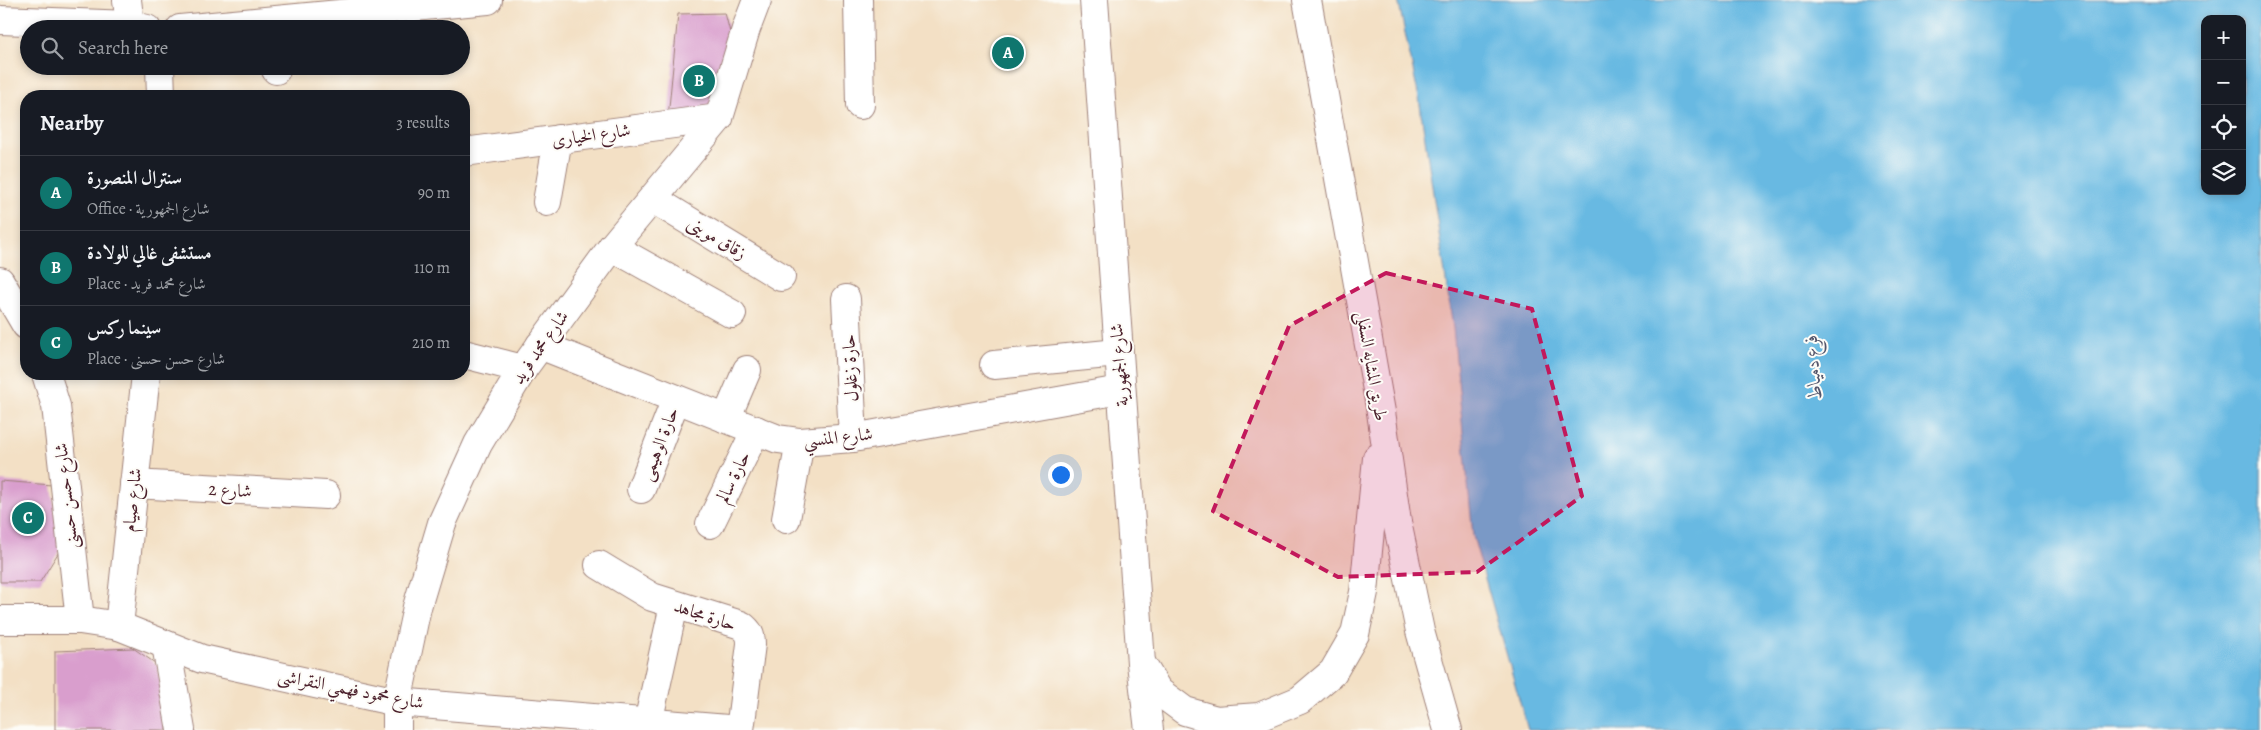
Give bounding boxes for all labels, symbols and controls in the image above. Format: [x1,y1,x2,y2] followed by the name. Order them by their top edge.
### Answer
[2201,15,2246,195] map controls
[2201,15,2246,60] button: +
[20,20,470,75] search box
[38,34,66,62] icon: search
[992,34,1024,72] pin: A
[78,35,168,61] text: Search here
[2201,60,2246,105] button: −
[683,62,715,100] pin: B
[2201,105,2246,150] button: locate
[40,109,103,137] text: Nearby
[396,112,450,134] text: 3 results
[550,118,632,155] street label: شارع الخيارى
[2201,150,2246,195] button: layers
[87,165,182,191] text: سنترال المنصورة
[51,182,61,204] text: A
[418,182,450,204] text: 90 m
[87,198,209,220] text: Office · شارع الجمهورية
[683,211,751,265] street label: زقاق موينى
[87,240,212,266] text: مستشفى غالي للولادة
[51,257,61,279] text: B
[414,257,450,279] text: 110 m
[87,273,206,295] text: Place · شارع محمد فريد
[506,305,577,390] street label: شارع محمد فريد
[1350,309,1393,423] street label: طريق المشايه السفلى
[87,315,161,341] text: سينما ركس
[1104,322,1137,407] street label: شارع الجمهورية
[51,332,61,354] text: C
[412,332,450,354] text: 210 m
[1798,333,1830,401] water label: فرع دمياط
[836,334,864,402] street label: حارة زغلول
[87,348,225,370] text: Place · شارع حسن حسنى
[634,404,684,484] street label: حارة الوهيمى
[802,421,874,458] street label: شارع المنسي
[48,441,86,550] street label: شارع حسن حسنى
[710,447,759,509] street label: حارة سالم
[1048,462,1074,488] your location
[117,467,151,534] street label: شارع صيام
[208,477,252,506] street label: شارع 2
[12,499,44,537] pin: C
[671,594,739,636] street label: حارة مجاهد
[275,663,426,720] street label: شارع محمود فهمي النقراشى

